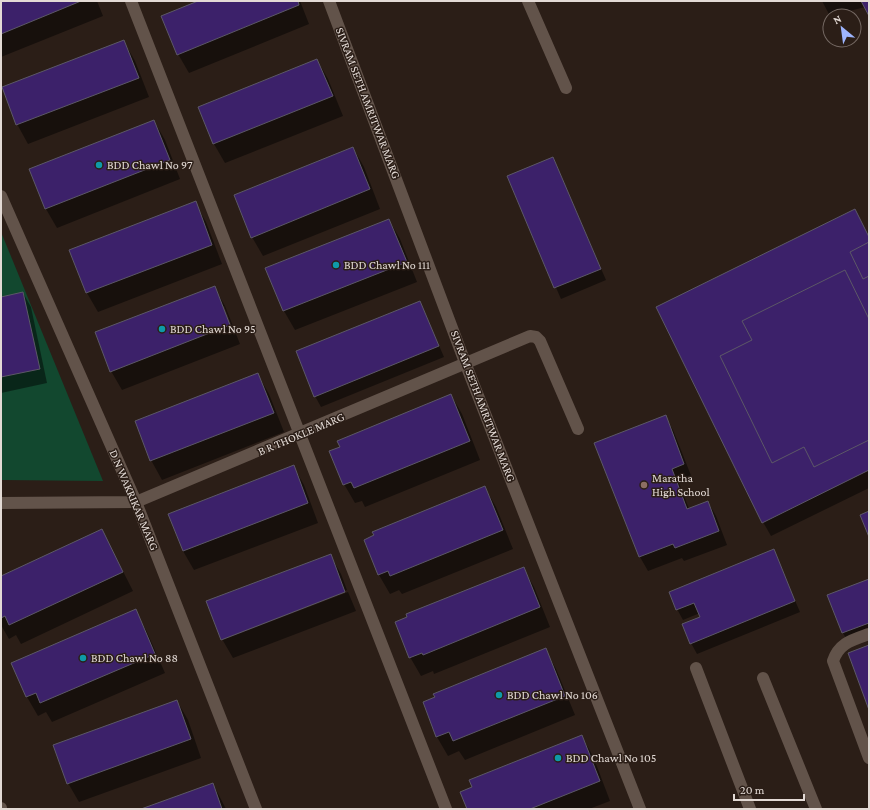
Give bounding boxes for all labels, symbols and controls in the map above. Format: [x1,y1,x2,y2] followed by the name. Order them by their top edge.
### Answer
[822,8,862,48] north arrow
[831,12,844,26] text: N
[333,25,404,181] street label: SIVRAM SETH AMRITWAR MARG
[107,158,193,172] place label: BDD Chawl No 97
[94,160,104,170] marker: BDD Chawl No 97
[344,258,430,272] place label: BDD Chawl No 111
[331,260,341,270] marker: BDD Chawl No 111
[170,322,256,336] place label: BDD Chawl No 95
[157,324,167,334] marker: BDD Chawl No 95
[448,328,519,484] street label: SIVRAM SETH AMRITWAR MARG
[256,409,347,459] street label: B R THOKLE MARG
[106,447,162,553] street label: D N WAKRIKAR MARG
[652,471,710,499] place label: Maratha High School
[639,480,649,490] marker: Maratha High School
[91,651,178,665] place label: BDD Chawl No 88
[78,653,88,663] marker: BDD Chawl No 88
[507,688,598,702] place label: BDD Chawl No 106
[494,690,504,700] marker: BDD Chawl No 106
[566,751,657,765] place label: BDD Chawl No 105
[553,753,563,763] marker: BDD Chawl No 105
[734,776,804,802] scale bar
[740,783,765,797] text: 20 m

